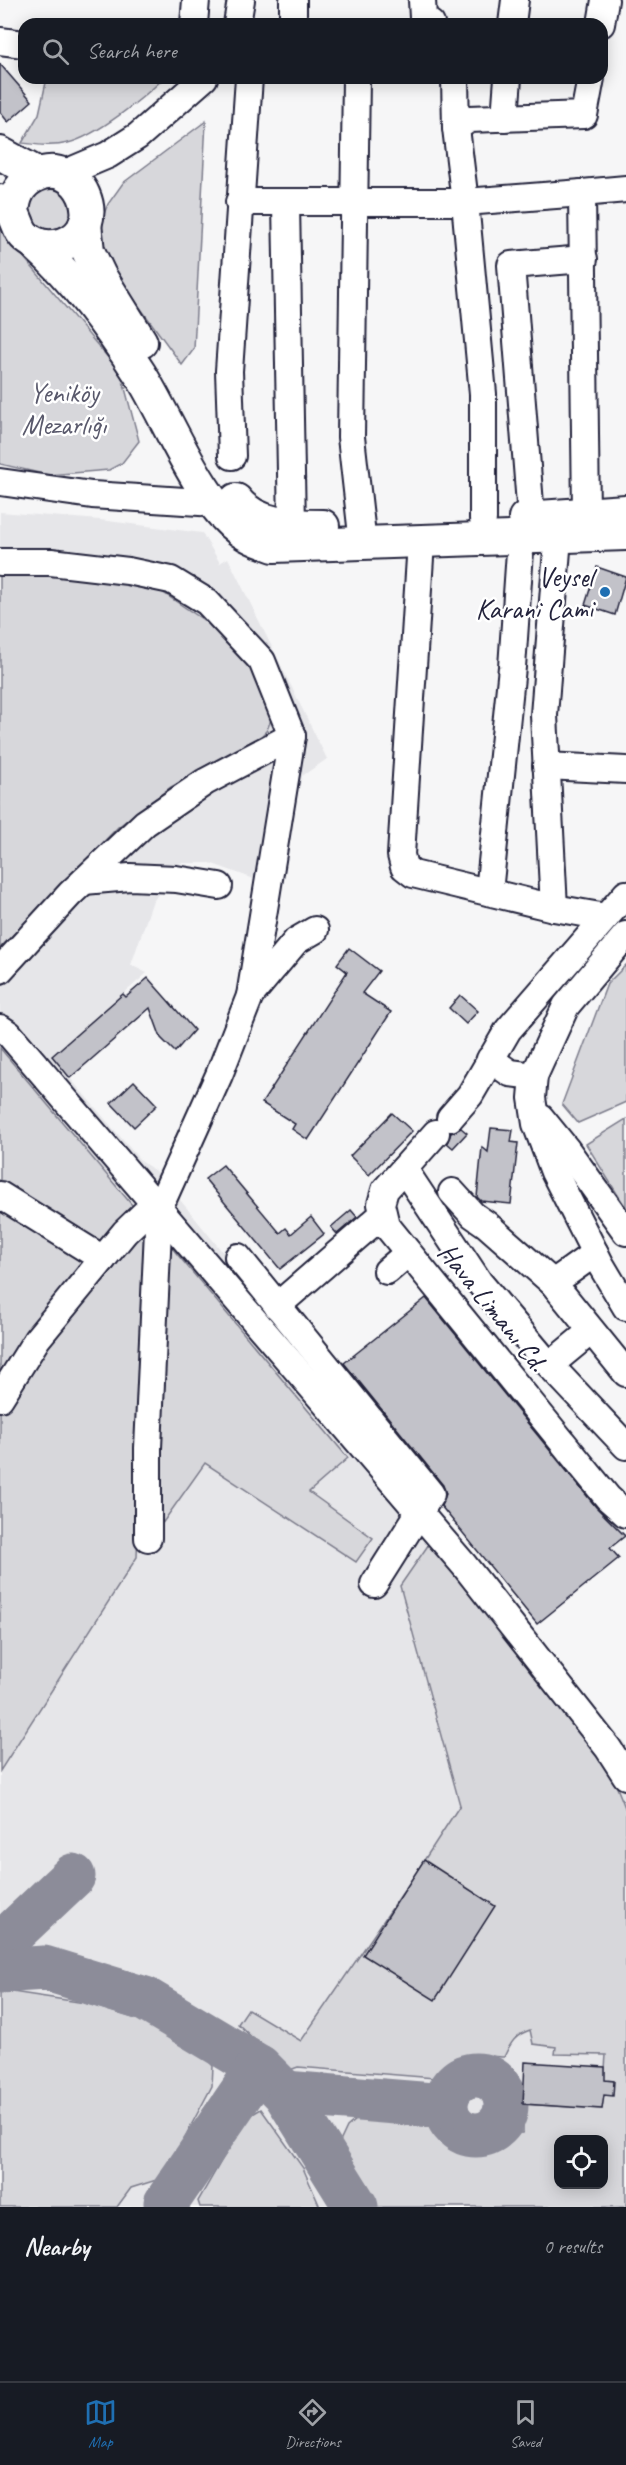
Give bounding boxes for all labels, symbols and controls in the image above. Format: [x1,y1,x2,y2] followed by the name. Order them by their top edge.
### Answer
[18,18,608,84] search box
[39,35,72,68] icon: search
[87,37,177,65] text: Search here
[22,375,108,442] park label: Yeniköy Mezarlığı
[476,559,598,626] place label: Veysel Karani Cami
[598,585,612,599] marker: Veysel Karani Cami
[431,1236,556,1379] street label: Hava Limanı Cd.
[554,2135,608,2189] map controls
[554,2135,608,2189] button: locate
[24,2230,89,2263] text: Nearby
[543,2234,602,2259] text: 0 results
[84,2396,117,2452] tab: Map
[285,2396,341,2452] tab: Directions
[509,2396,542,2452] tab: Saved

